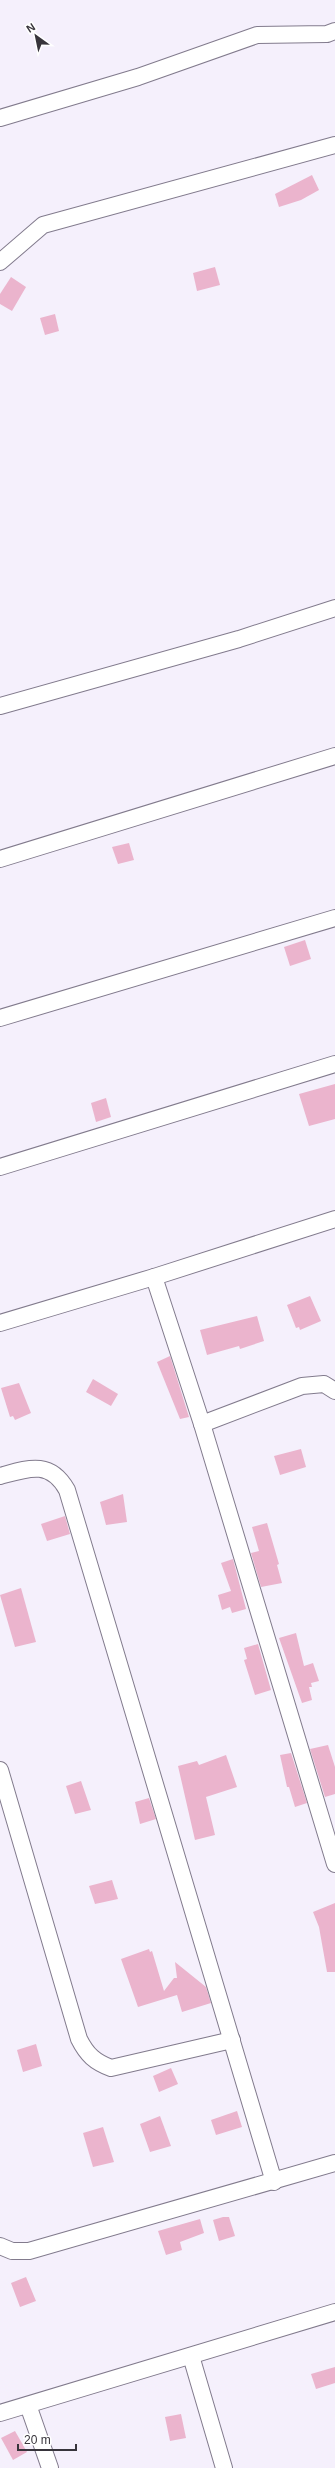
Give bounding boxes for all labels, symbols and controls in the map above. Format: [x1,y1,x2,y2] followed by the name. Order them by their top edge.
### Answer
[16,16,56,56] north arrow
[24,20,37,35] text: N
[18,2426,76,2452] scale bar
[24,2433,51,2447] text: 20 m

